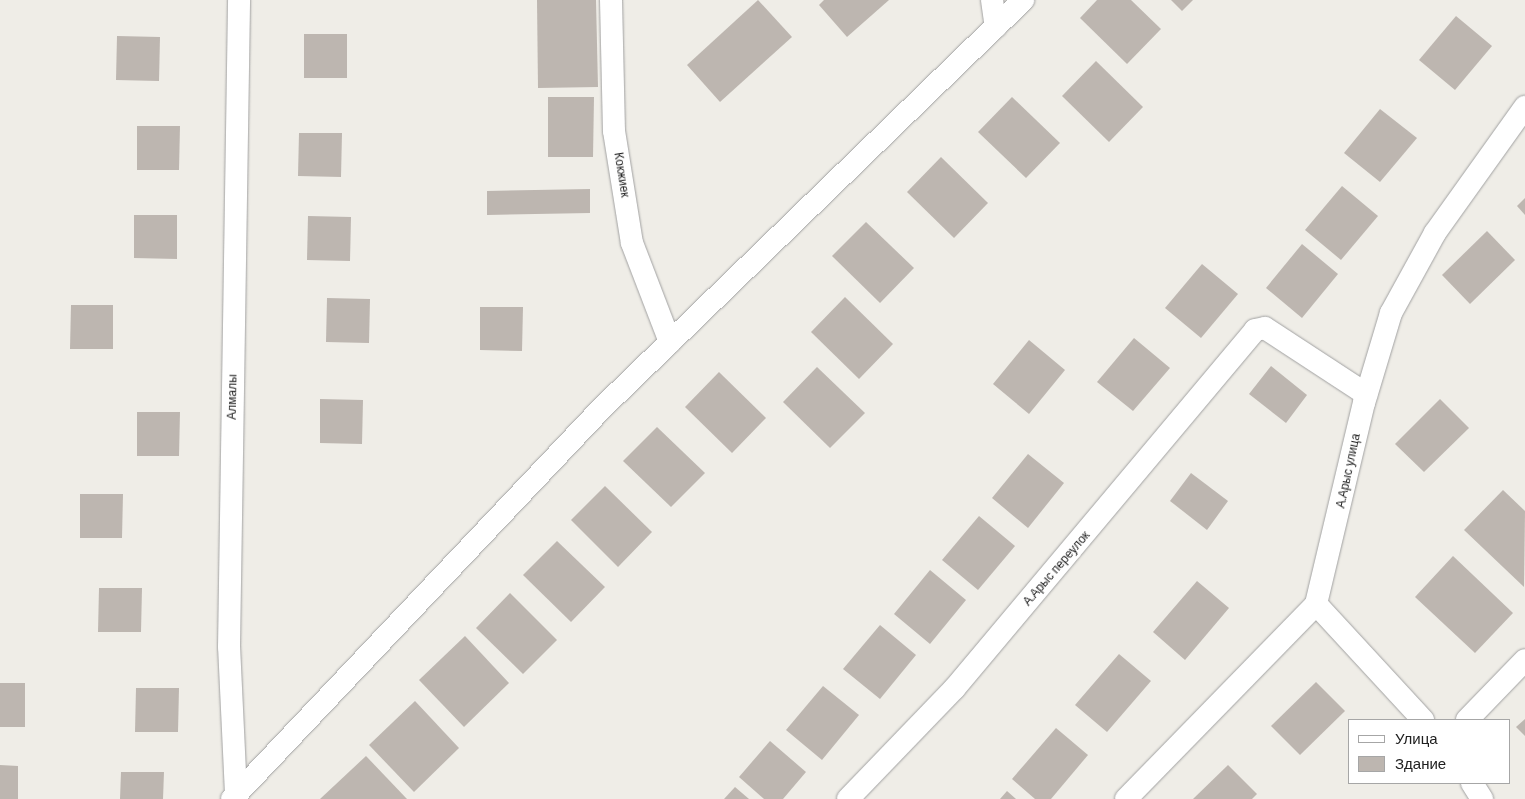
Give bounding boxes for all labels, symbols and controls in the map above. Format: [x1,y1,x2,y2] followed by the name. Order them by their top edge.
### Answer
[610,151,632,199] street label: Кокжиек
[225,374,241,420] street label: Алмалы
[1334,432,1364,510] street label: А.Арыс улица
[1021,529,1093,609] street label: А.Арыс переулок
[1348,719,1510,784] legend
[1395,729,1438,749] text: Улица
[1395,754,1446,774] text: Здание

